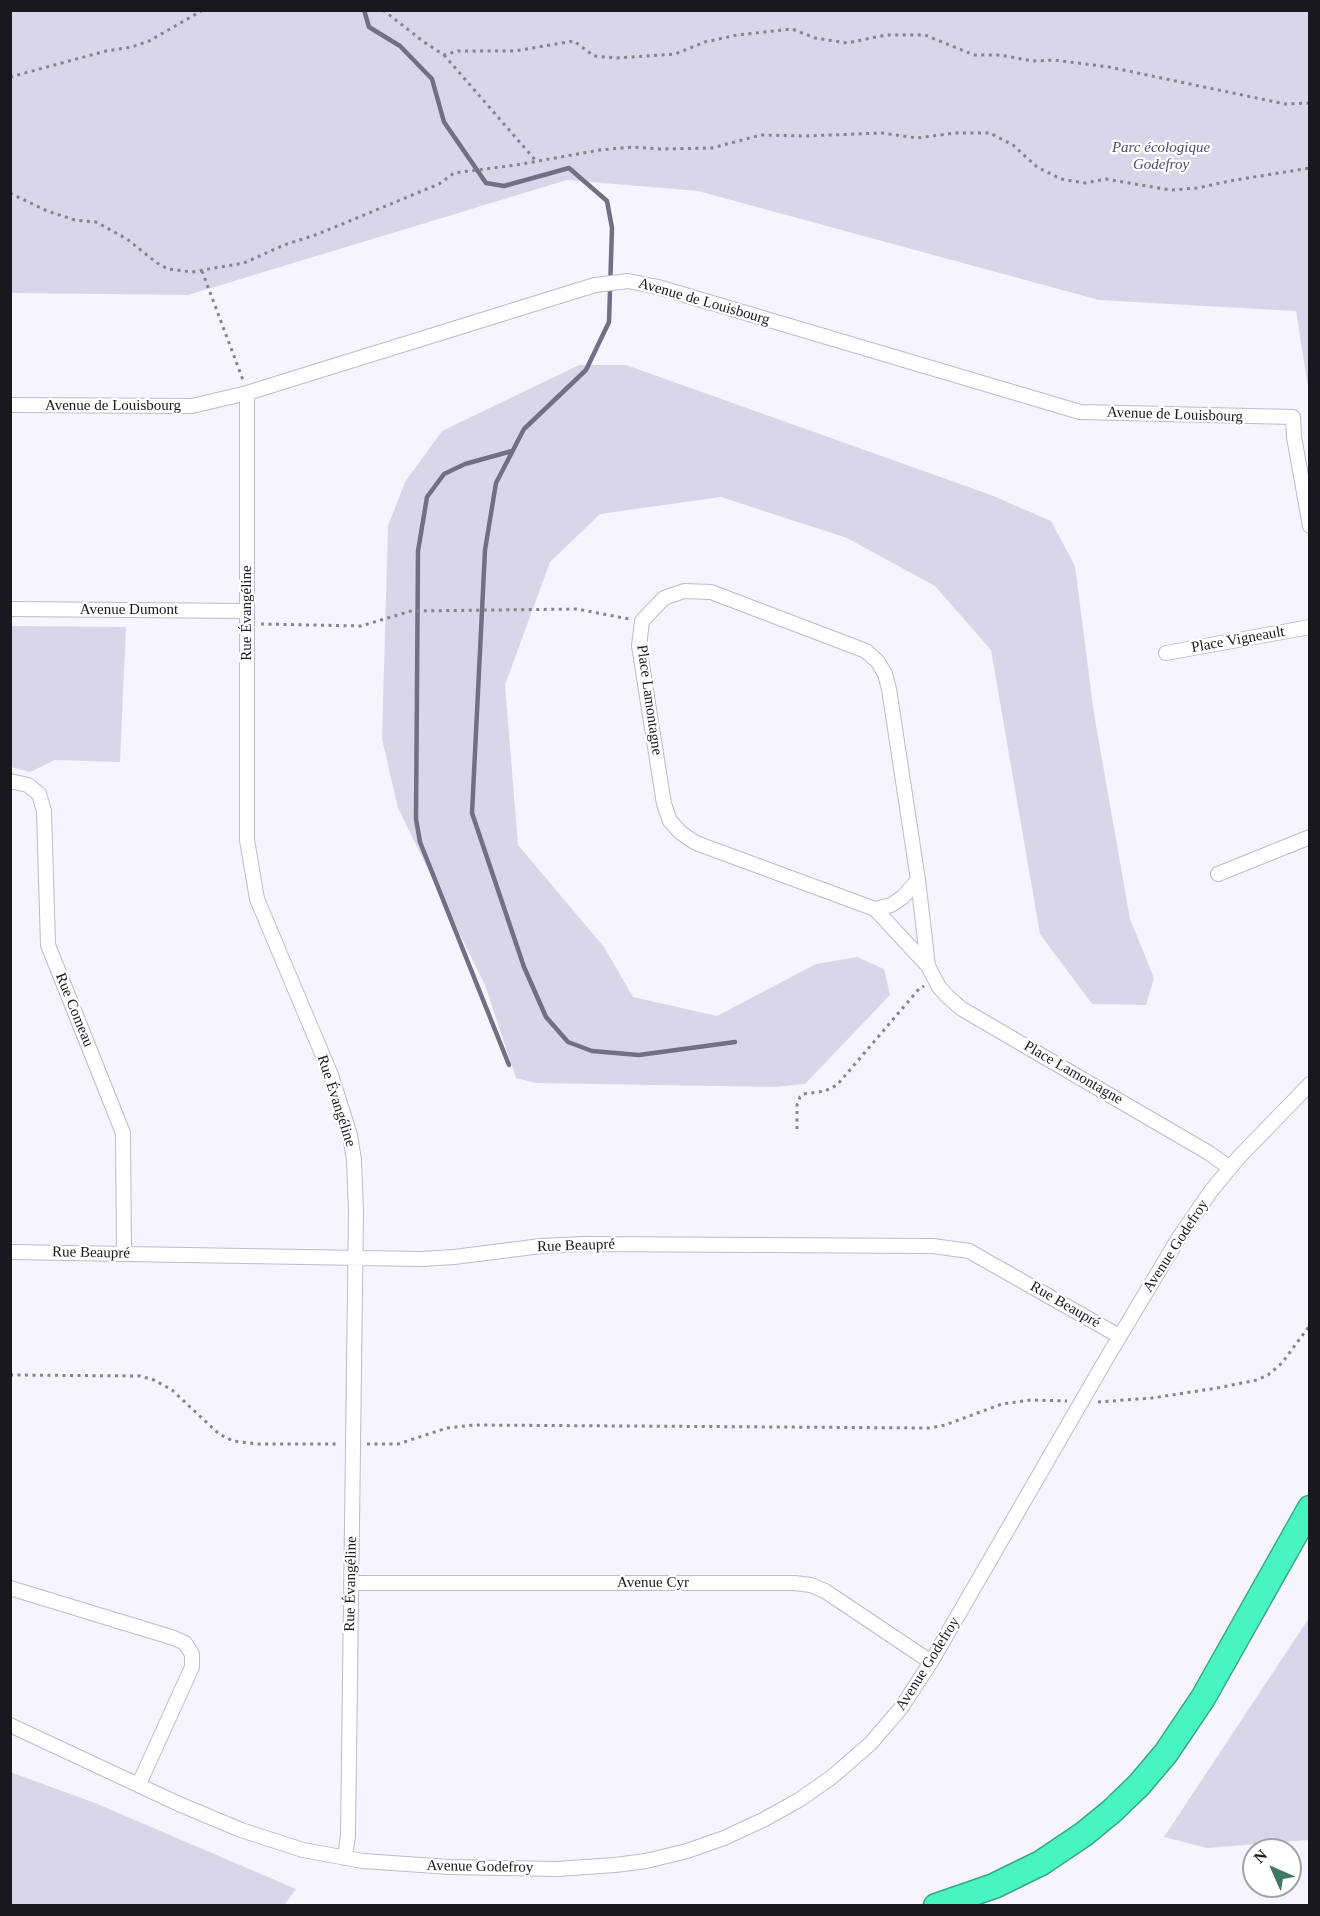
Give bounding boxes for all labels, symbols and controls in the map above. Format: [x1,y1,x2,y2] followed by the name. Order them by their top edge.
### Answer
[1112,139,1210,174] park label: Parc écologique Godefroy
[636,275,772,329] street label: Avenue de Louisbourg
[45,397,181,415] street label: Avenue de Louisbourg
[1107,404,1243,426] street label: Avenue de Louisbourg
[238,565,256,661] street label: Rue Évangéline
[80,601,178,619] street label: Avenue Dumont
[1190,623,1286,657] street label: Place Vigneault
[632,644,666,756] street label: Place Lamontagne
[51,971,97,1049] street label: Rue Comeau
[1020,1037,1126,1109] street label: Place Lamontagne
[313,1053,359,1149] street label: Rue Évangéline
[1139,1196,1213,1296] street label: Avenue Godefroy
[537,1236,615,1256] street label: Rue Beaupré
[52,1243,130,1263] street label: Rue Beaupré
[1027,1278,1103,1332] street label: Rue Beaupré
[341,1536,361,1632] street label: Rue Évangéline
[617,1574,689,1592] street label: Avenue Cyr
[892,1614,964,1714] street label: Avenue Godefroy
[1242,1838,1302,1898] north arrow
[1250,1846,1270,1866] text: N
[426,1857,534,1877] street label: Avenue Godefroy

